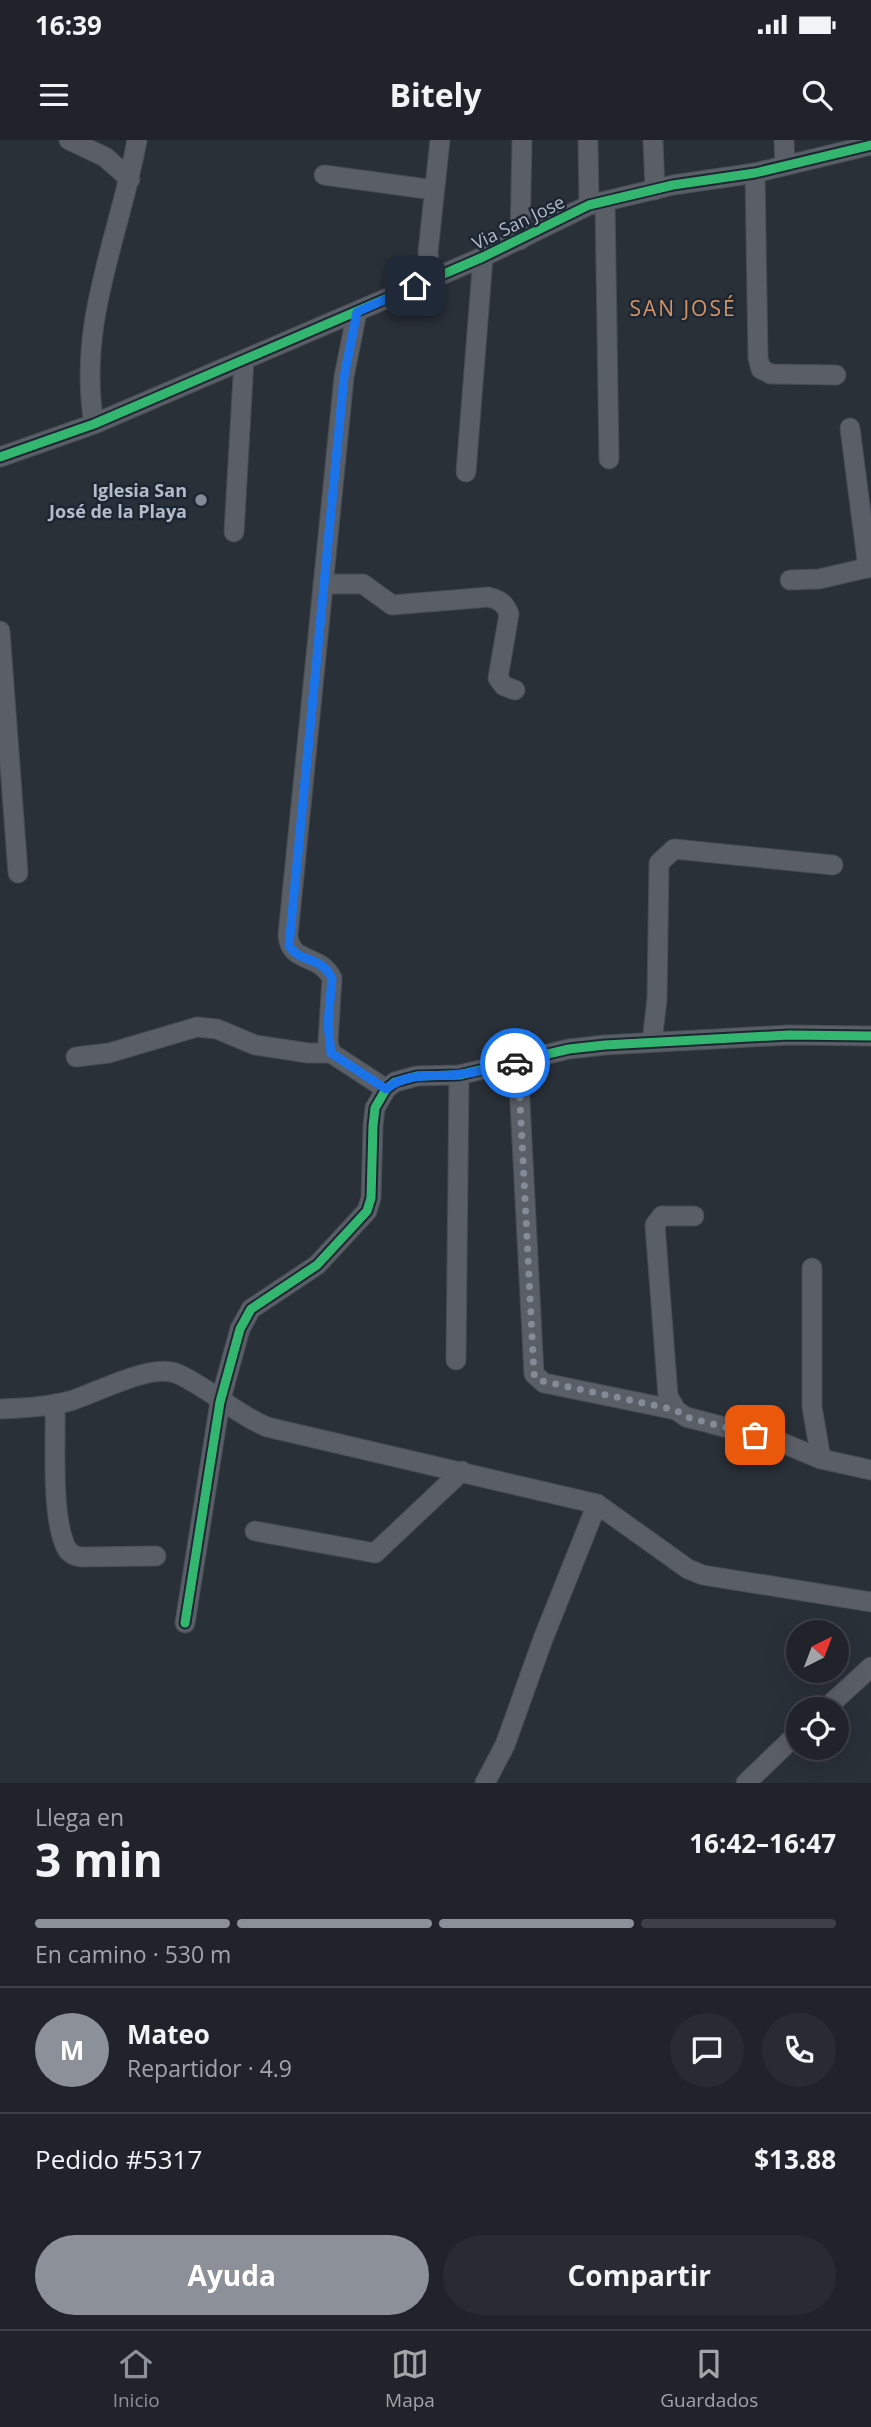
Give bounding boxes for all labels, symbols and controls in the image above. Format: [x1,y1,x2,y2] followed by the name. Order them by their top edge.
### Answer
[35,7,102,43] text: 16:39
[389,73,482,116] text: Bitely
[35,76,73,114] icon: menu
[798,76,836,114] icon: search
[468,189,568,255] street label: Via San Jose
[385,256,445,316] pin
[396,267,434,305] icon: home
[629,294,737,322] district label: SAN JOSÉ
[47,478,187,523] place label: Iglesia San José de la Playa
[193,492,209,508] marker: Iglesia San José de la Playa
[480,1028,550,1098] courier
[496,1044,534,1082] icon: car
[725,1405,785,1465] pin
[736,1416,774,1454] icon: bag
[786,1620,849,1684] north arrow
[786,1620,849,1760] map controls
[786,1697,849,1760] button: locate
[35,1801,124,1833] text: Llega en
[689,1825,836,1861] text: 16:42–16:47
[35,1828,163,1890] text: 3 min
[35,1938,231,1970] text: En camino · 530 m
[670,2013,744,2087] button: chat
[762,2013,836,2087] button: phone
[127,2016,210,2052] text: Mateo
[60,2032,84,2068] text: M
[127,2052,292,2084] text: Repartidor · 4.9
[35,2141,202,2177] text: Pedido #5317
[754,2141,836,2177] text: $13.88
[35,2235,429,2315] button: Ayuda
[443,2235,836,2315] button: Compartir
[113,2345,160,2413] tab: Inicio
[385,2345,435,2413] tab: Mapa
[660,2345,758,2413] tab: Guardados

